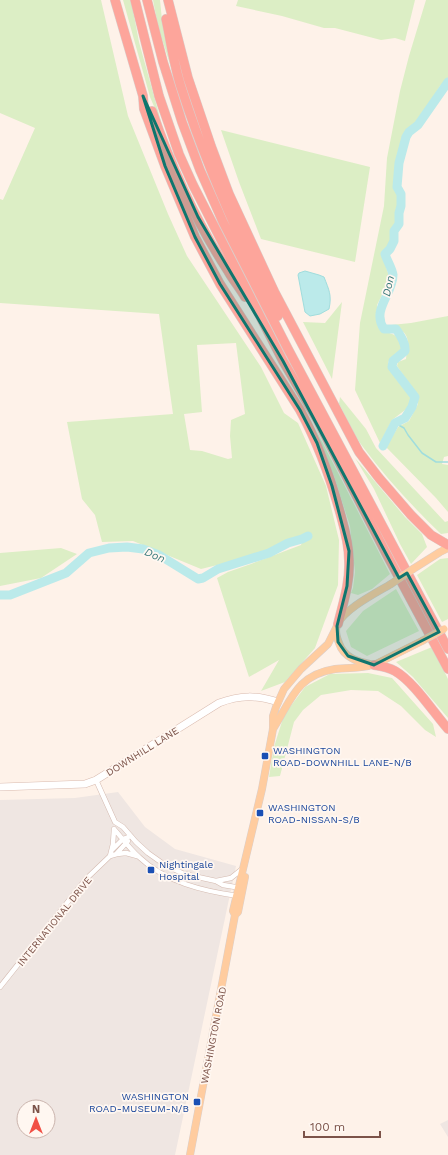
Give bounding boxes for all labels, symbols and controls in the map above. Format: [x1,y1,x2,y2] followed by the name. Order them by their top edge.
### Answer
[380,275,397,298] water label: Don
[143,545,167,566] water label: Don
[104,725,180,778] street label: DOWNHILL LANE
[273,745,412,768] place label: WASHINGTON ROAD-DOWNHILL LANE-N/B
[260,751,270,761] marker: WASHINGTON ROAD-DOWNHILL LANE-N/B
[268,802,360,825] place label: WASHINGTON ROAD-NISSAN-S/B
[255,808,265,818] marker: WASHINGTON ROAD-NISSAN-S/B
[159,859,214,882] place label: Nightingale Hospital
[146,865,156,875] marker: Nightingale Hospital
[15,874,94,968] street label: INTERNATIONAL DRIVE
[199,986,228,1085] street label: WASHINGTON ROAD
[89,1091,189,1114] place label: WASHINGTON ROAD-MUSEUM-N/B
[192,1097,202,1107] marker: WASHINGTON ROAD-MUSEUM-N/B
[16,1099,56,1139] north arrow
[32,1103,40,1116] text: N
[304,1113,380,1139] scale bar
[310,1120,345,1134] text: 100 m

